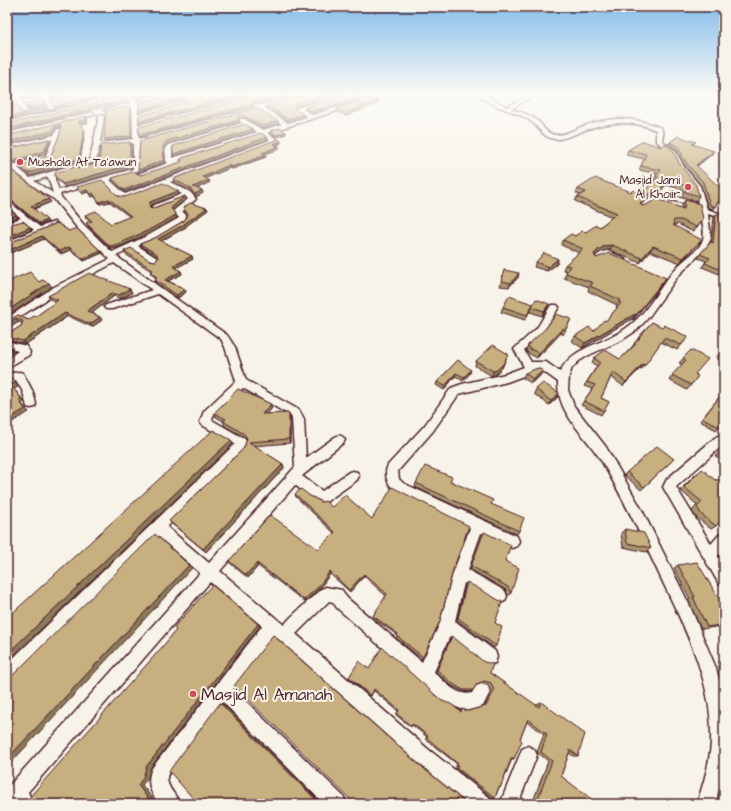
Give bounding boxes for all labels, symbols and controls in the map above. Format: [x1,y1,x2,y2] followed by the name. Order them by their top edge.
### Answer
[28,154,136,171] place label: Mushola At Ta'awun
[15,157,25,167] marker: Mushola At Ta'awun
[619,172,680,203] place label: Masjid Jami Al Khoiir
[683,182,693,192] marker: Masjid Jami Al Khoiir
[201,683,333,707] place label: Masjid Al Amanah
[188,689,198,699] marker: Masjid Al Amanah

